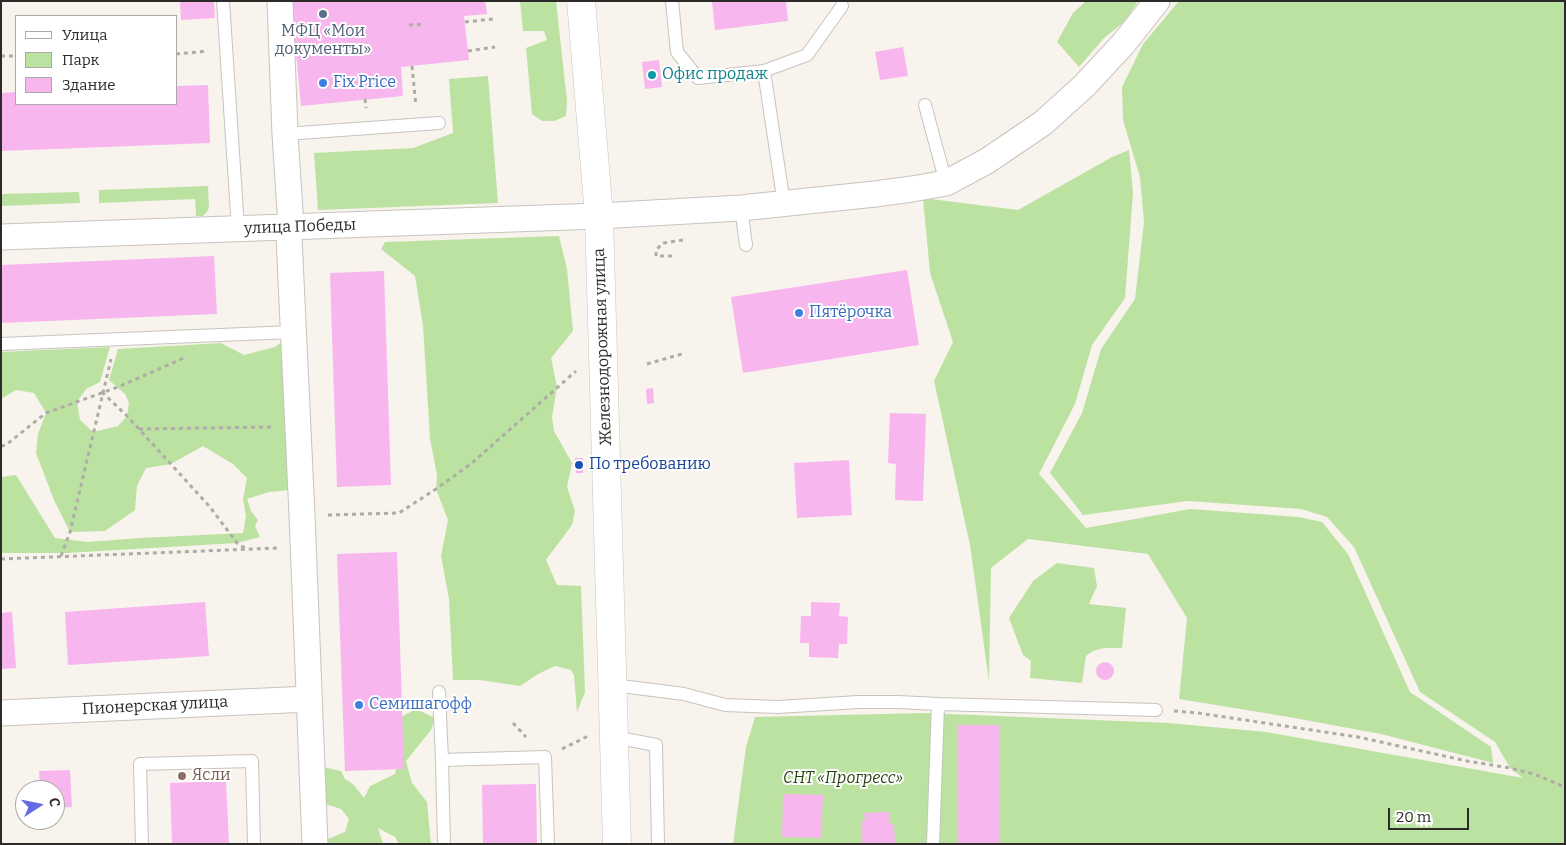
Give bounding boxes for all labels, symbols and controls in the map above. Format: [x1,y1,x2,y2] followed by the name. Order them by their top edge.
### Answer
[317,8,329,20] marker: МФЦ «Мои документы»
[15,15,178,105] legend
[275,22,371,60] place label: МФЦ «Мои документы»
[62,26,108,44] text: Улица
[62,51,99,69] text: Парк
[662,65,768,85] place label: Офис продаж
[646,69,658,81] marker: Офис продаж
[333,73,396,93] place label: Fix Price
[62,76,116,94] text: Здание
[317,77,329,89] marker: Fix Price
[244,215,356,239] street label: улица Победы
[590,248,616,446] street label: Железнодорожная улица
[809,303,892,323] place label: Пятёрочка
[793,307,805,319] marker: Пятёрочка
[589,455,711,475] place label: По требованию
[573,459,585,471] marker: По требованию
[82,693,228,719] street label: Пионерская улица
[369,695,472,715] place label: Семишагофф
[353,699,365,711] marker: Семишагофф
[192,766,230,786] place label: Ясли
[783,769,903,789] park label: СНТ «Прогресс»
[176,770,188,782] marker: Ясли
[15,780,65,830] north arrow
[45,796,63,808] text: С
[1391,798,1472,830] scale bar
[1396,808,1431,826] text: 20 m

